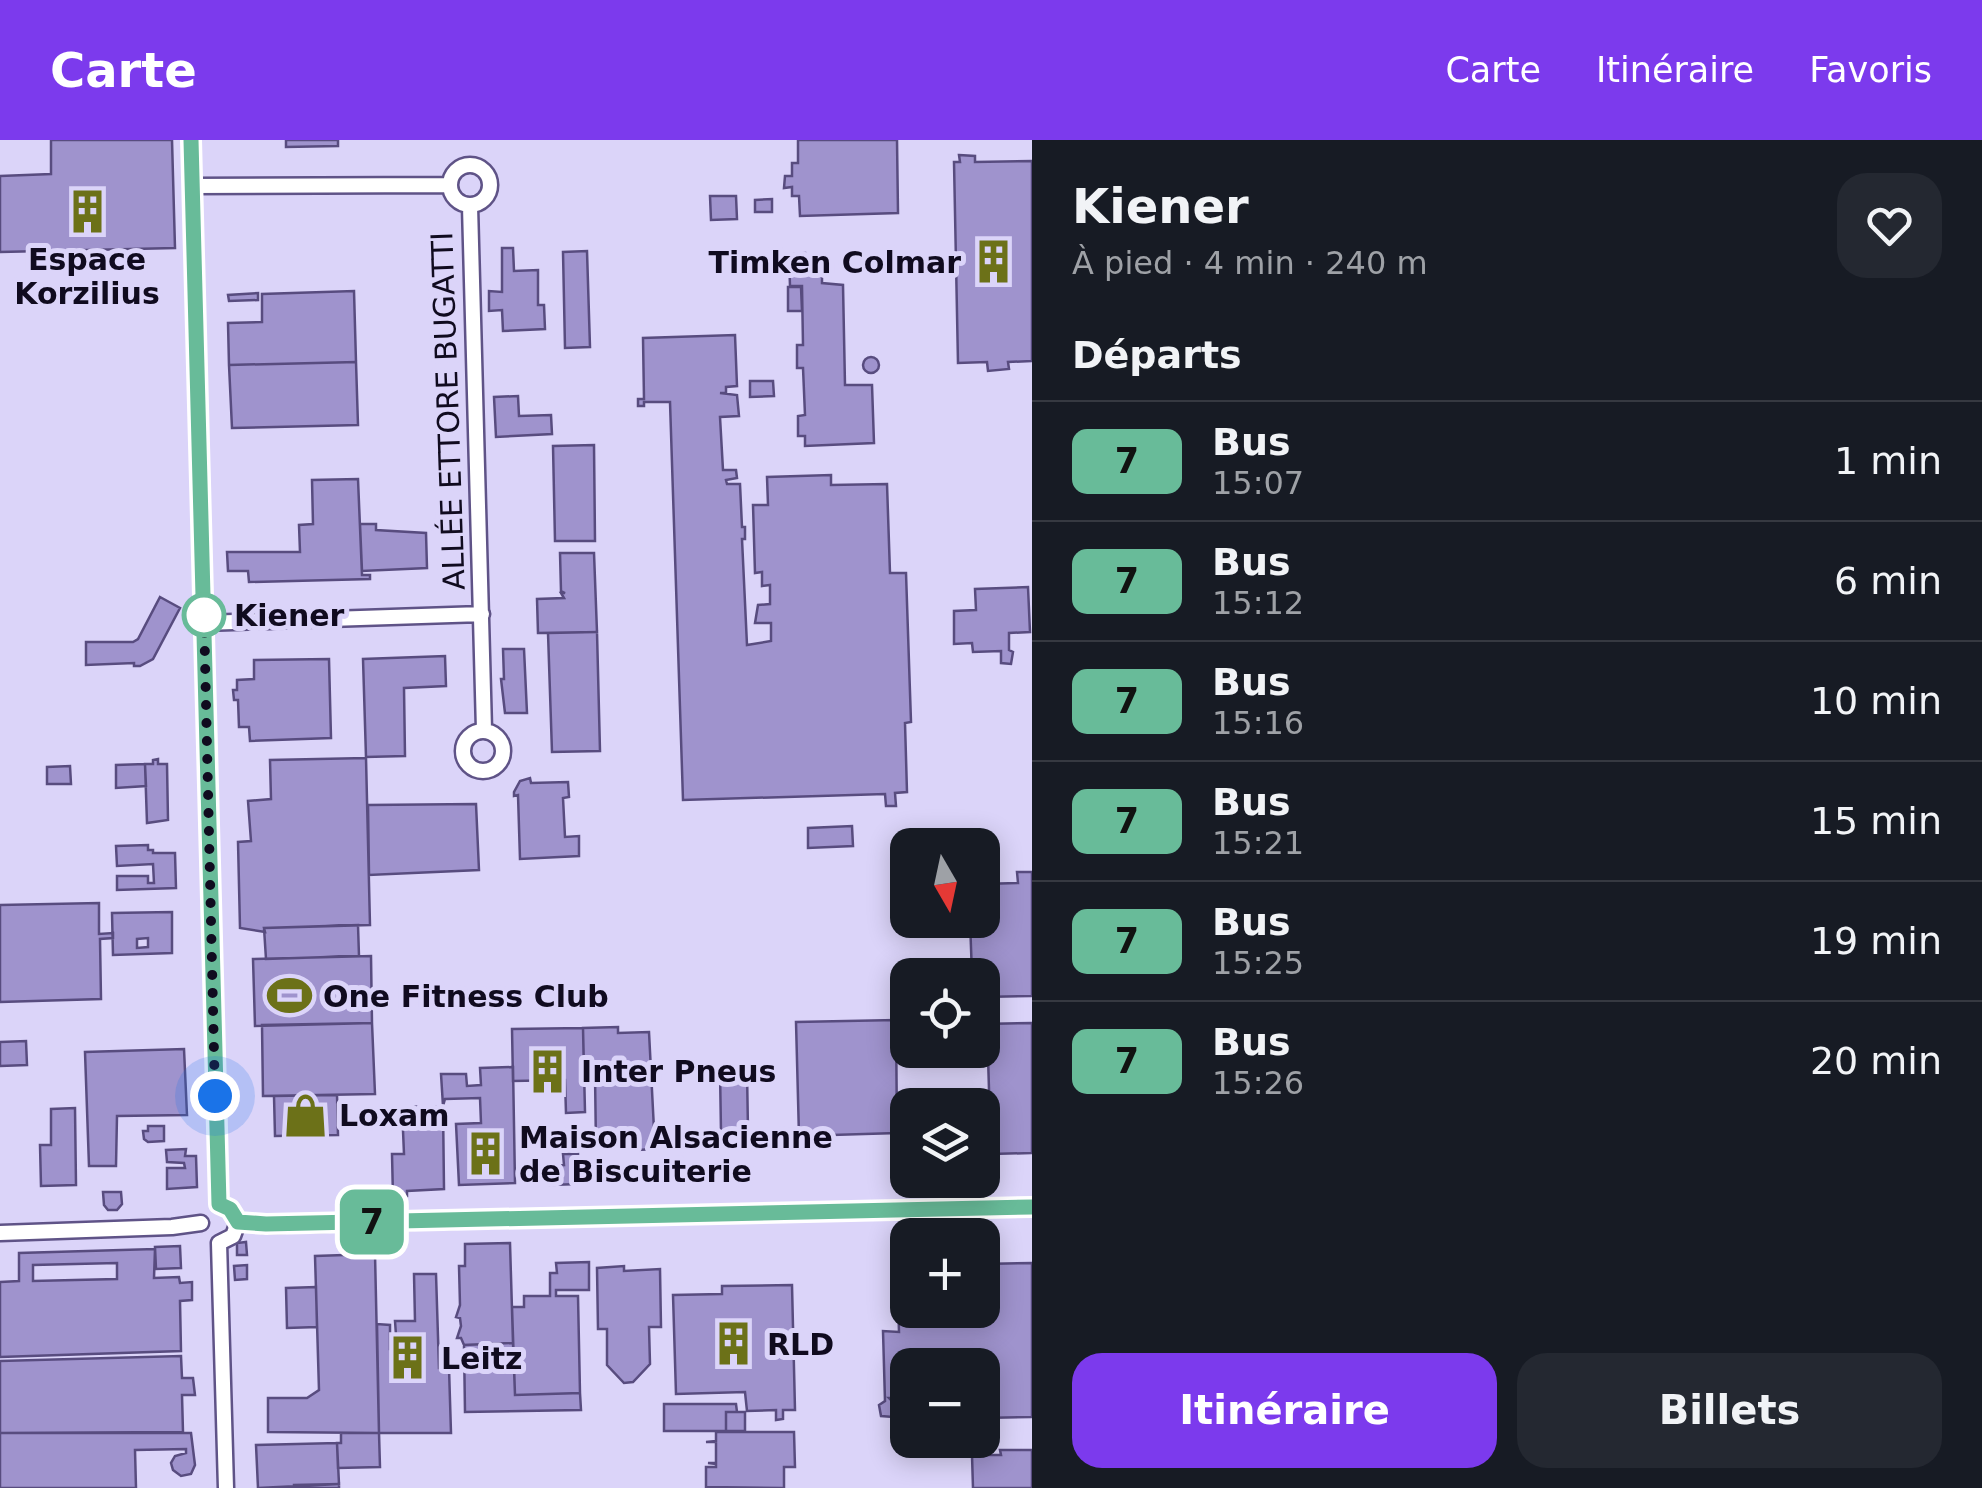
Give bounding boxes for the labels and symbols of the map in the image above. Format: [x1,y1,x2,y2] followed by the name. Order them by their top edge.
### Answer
[63,188,111,236] building icon: Espace Korzilius
[424,231,472,591] street label: ALLÉE ETTORE BUGATTI
[970,238,1018,286] building icon: Timken Colmar
[14,242,160,311] place label: Espace Korzilius
[708,245,961,280] place label: Timken Colmar
[183,594,225,636] marker: Kiener
[234,598,345,633] place label: Kiener
[890,828,1000,938] north arrow
[266,972,314,1020] sports icon: One Fitness Club
[323,979,609,1014] place label: One Fitness Club
[524,1047,572,1095] building icon: Inter Pneus
[581,1054,776,1089] place label: Inter Pneus
[190,1071,240,1121] your location
[282,1091,330,1139] shop icon: Loxam
[339,1098,450,1133] place label: Loxam
[519,1120,833,1189] place label: Maison Alsacienne de Biscuiterie
[462,1130,510,1178] building icon: Maison Alsacienne de Biscuiterie
[340,1190,404,1254] line badge: 7
[710,1320,758,1368] building icon: RLD
[767,1327,834,1362] place label: RLD
[384,1334,432,1382] building icon: Leitz
[441,1341,523,1376] place label: Leitz

